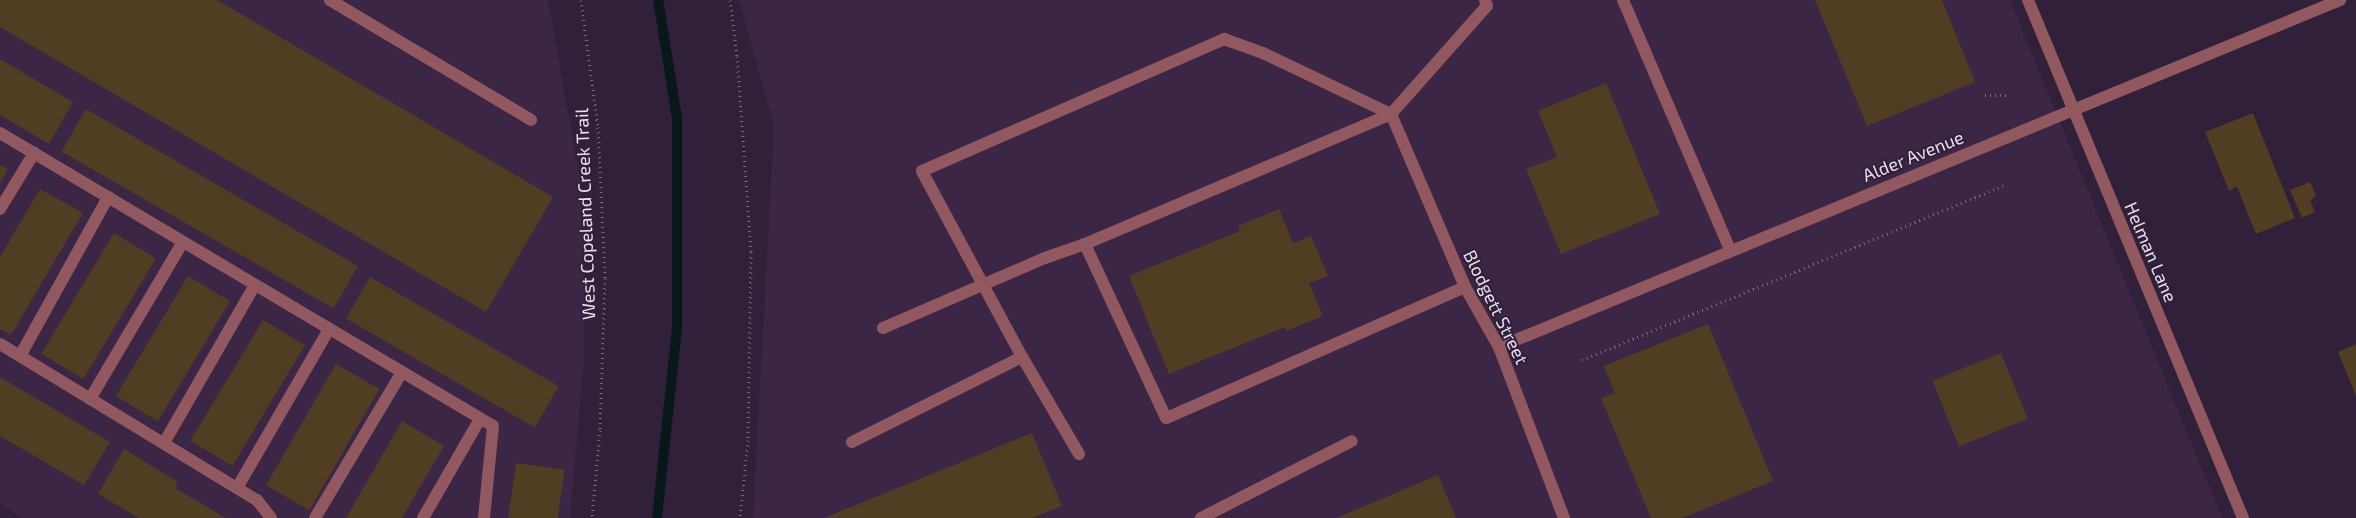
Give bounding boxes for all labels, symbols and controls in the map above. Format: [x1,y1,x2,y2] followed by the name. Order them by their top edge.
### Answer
[570,107,600,321] street label: West Copeland Creek Trail
[1859,126,1967,186] street label: Alder Avenue
[2120,199,2182,305] street label: Helman Lane
[1459,246,1533,368] street label: Blodgett Street

